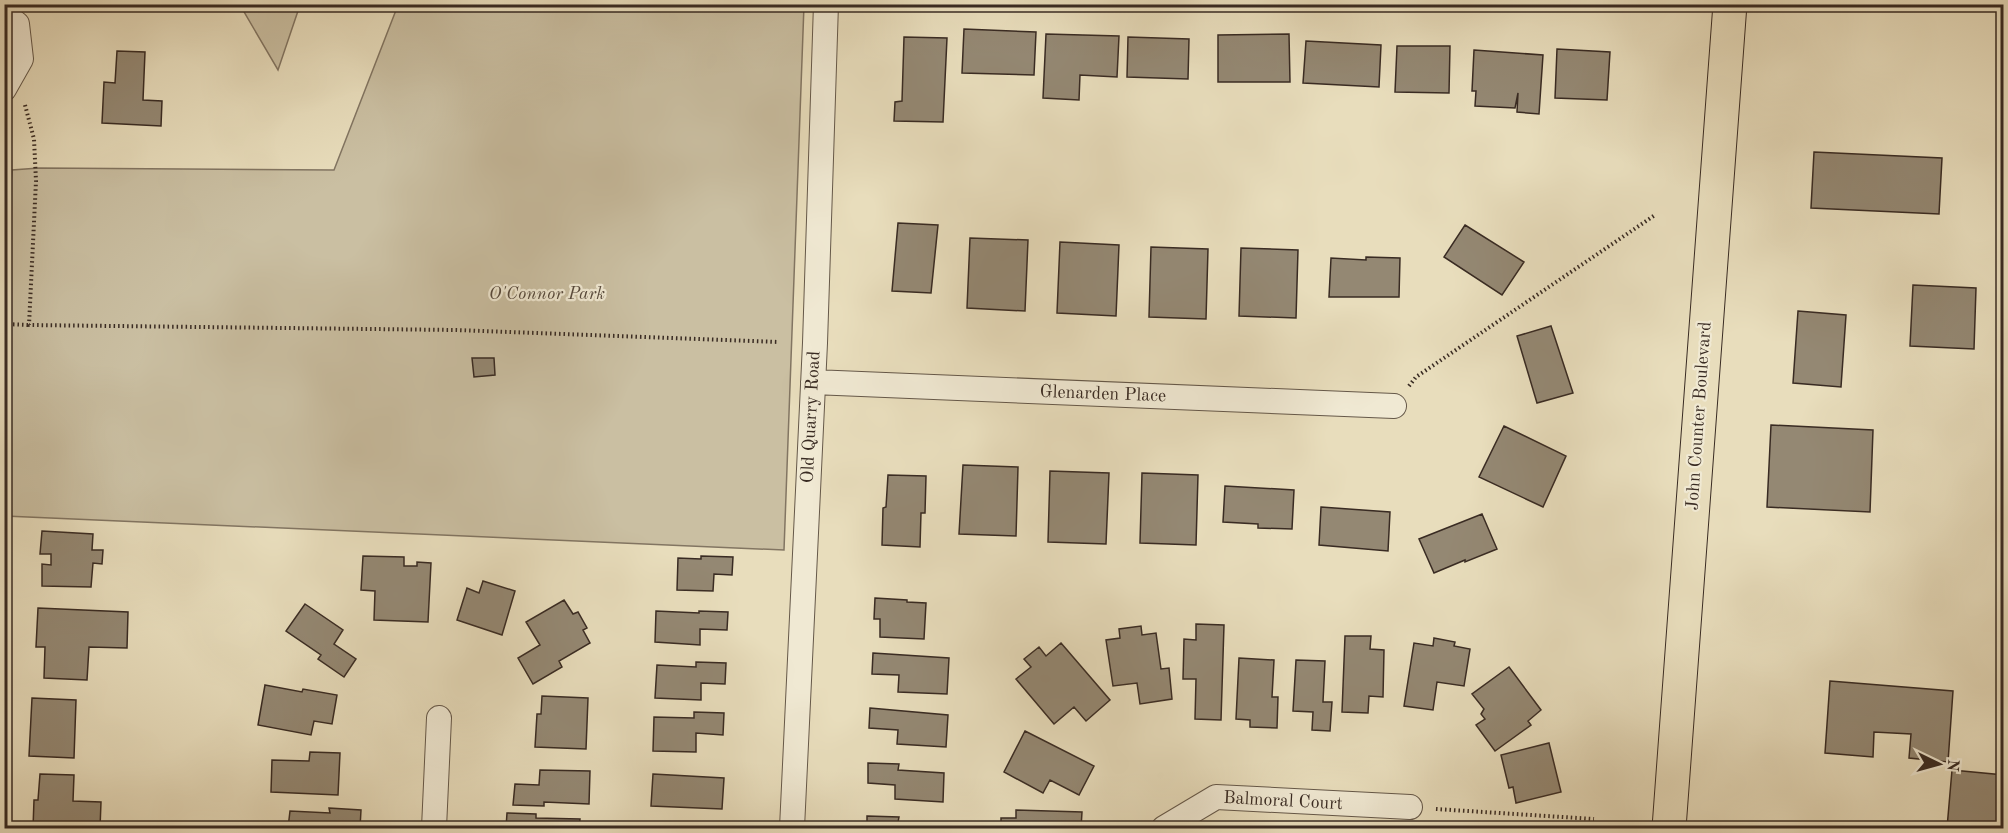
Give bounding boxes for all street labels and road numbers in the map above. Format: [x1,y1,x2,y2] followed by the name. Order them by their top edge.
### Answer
[1683,321,1715,511] street label: John Counter Boulevard
[799,350,823,484] street label: Old Quarry Road
[1039,383,1167,405] street label: Glenarden Place
[1223,789,1343,813] street label: Balmoral Court

